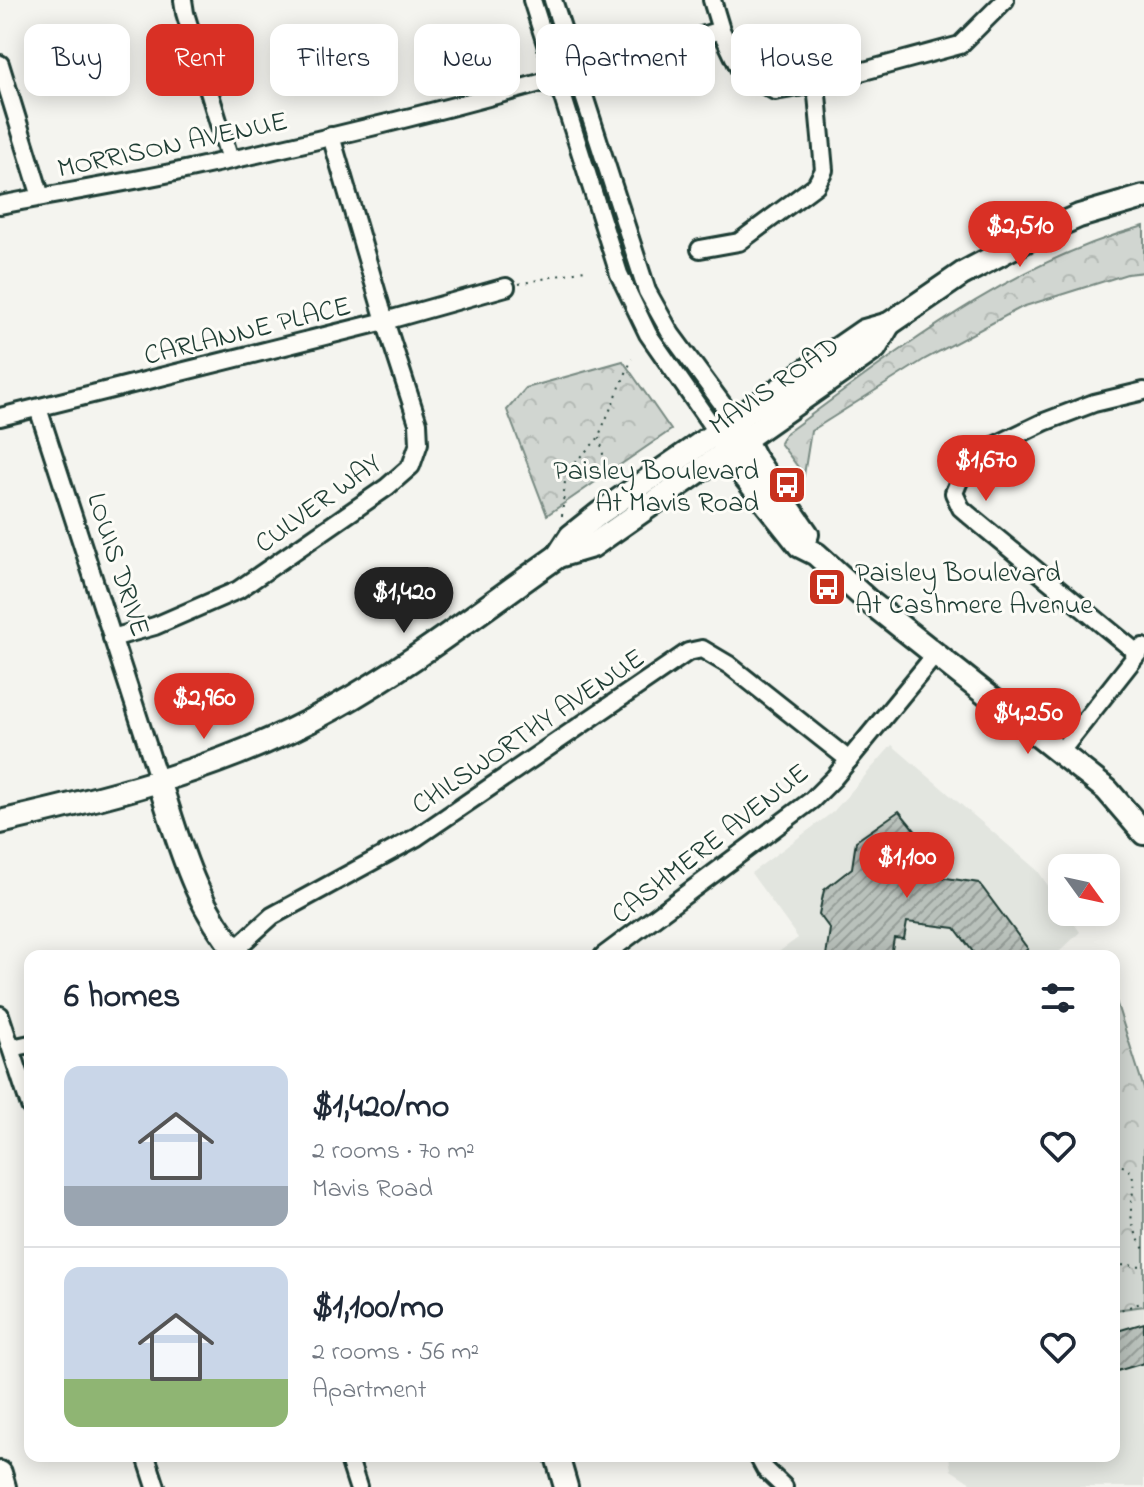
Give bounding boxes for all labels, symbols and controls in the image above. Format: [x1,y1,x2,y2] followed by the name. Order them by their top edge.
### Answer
[24,24,130,96] chip: Buy
[146,24,254,96] chip: Rent
[270,24,398,96] chip: Filters
[414,24,520,96] chip: New
[536,24,715,96] chip: Apartment
[731,24,861,96] chip: House
[54,102,292,191] street label: MORRISON AVENUE
[955,201,1085,269] pin: $2,510
[986,208,1054,246] text: $2,510
[140,287,356,378] street label: CARLANNE PLACE
[701,327,849,447] street label: MAVIS ROAD
[921,435,1051,503] pin: $1,670
[955,442,1017,480] text: $1,670
[247,445,391,565] street label: CULVER WAY
[553,452,759,525] place label: Paisley Boulevard At Mavis Road
[766,464,808,506] bus stop icon: Paisley Boulevard At Mavis Road
[74,488,159,642] street label: LOUIS DRIVE
[855,554,1093,627] place label: Paisley Boulevard At Cashmere Avenue
[806,566,848,608] bus stop icon: Paisley Boulevard At Cashmere Avenue
[339,567,469,635] pin: $1,420
[372,574,436,612] text: $1,420
[404,639,654,826] street label: CHILSWORTHY AVENUE
[139,673,269,741] pin: $2,960
[172,680,236,718] text: $2,960
[963,688,1093,756] pin: $4,250
[993,695,1063,733] text: $4,250
[603,754,819,935] street label: CASHMERE AVENUE
[842,832,972,900] pin: $1,100
[877,839,937,877] text: $1,100
[1048,854,1120,926] north arrow
[1048,854,1120,926] map controls
[64,973,180,1023] text: 6 homes
[1036,976,1080,1020] icon: filters
[312,1083,449,1133] text: $1,420/mo
[128,1098,224,1194] icon: home
[1036,1124,1080,1168] icon: heart
[312,1133,475,1171] text: 2 rooms · 70 m²
[312,1171,433,1209] text: Mavis Road
[312,1284,444,1334] text: $1,100/mo
[128,1299,224,1395] icon: home
[1036,1325,1080,1369] icon: heart
[312,1334,479,1372] text: 2 rooms · 56 m²
[312,1372,426,1410] text: Apartment

